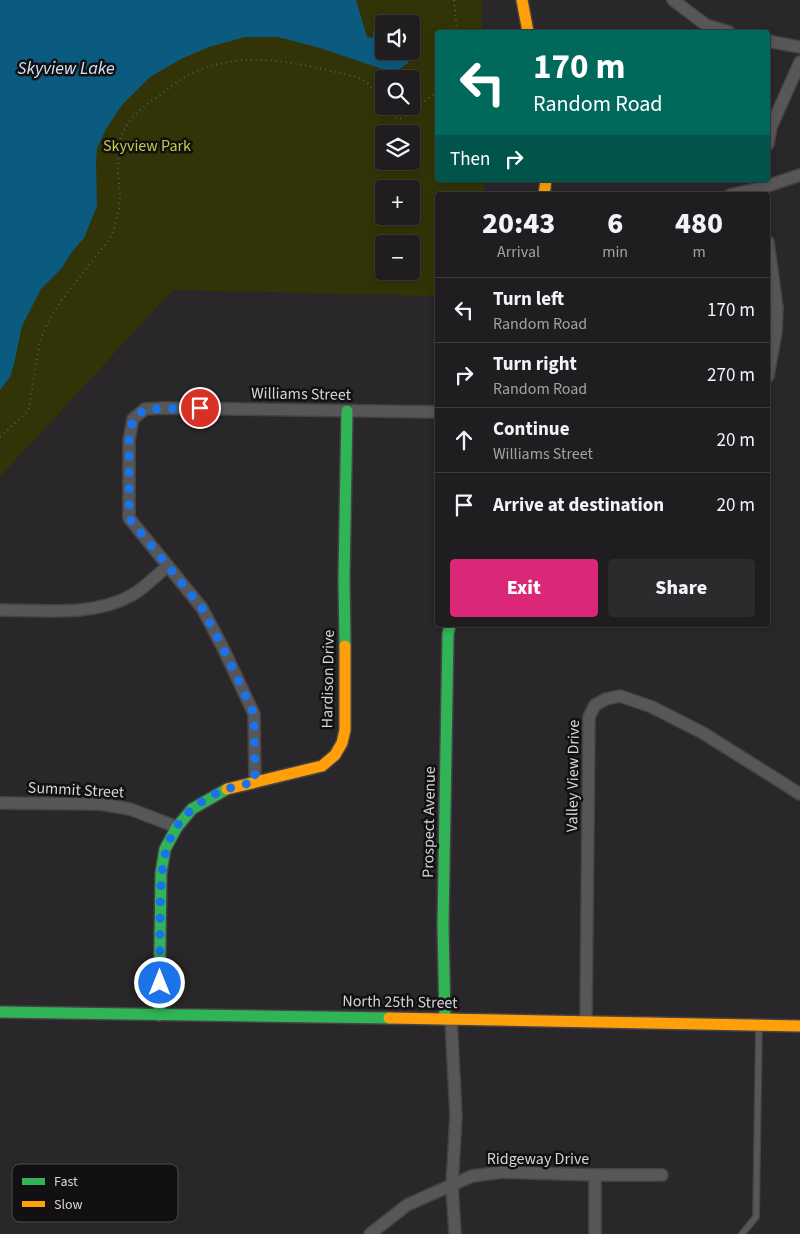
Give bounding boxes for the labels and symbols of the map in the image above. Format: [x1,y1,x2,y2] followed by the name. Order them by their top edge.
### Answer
[17,56,115,81] water label: Skyview Lake
[103,135,191,157] park label: Skyview Park
[251,382,352,406] street label: Williams Street
[179,387,221,429] pin
[316,629,340,729] street label: Hardison Drive
[561,720,585,832] street label: Valley View Drive
[417,766,441,878] street label: Prospect Avenue
[27,776,125,804] street label: Summit Street
[133,956,185,1008] position arrow
[342,990,458,1014] street label: North 25th Street
[487,1148,589,1170] street label: Ridgeway Drive
[12,1164,178,1222] legend
[54,1172,78,1192] text: Fast
[54,1195,83,1215] text: Slow

